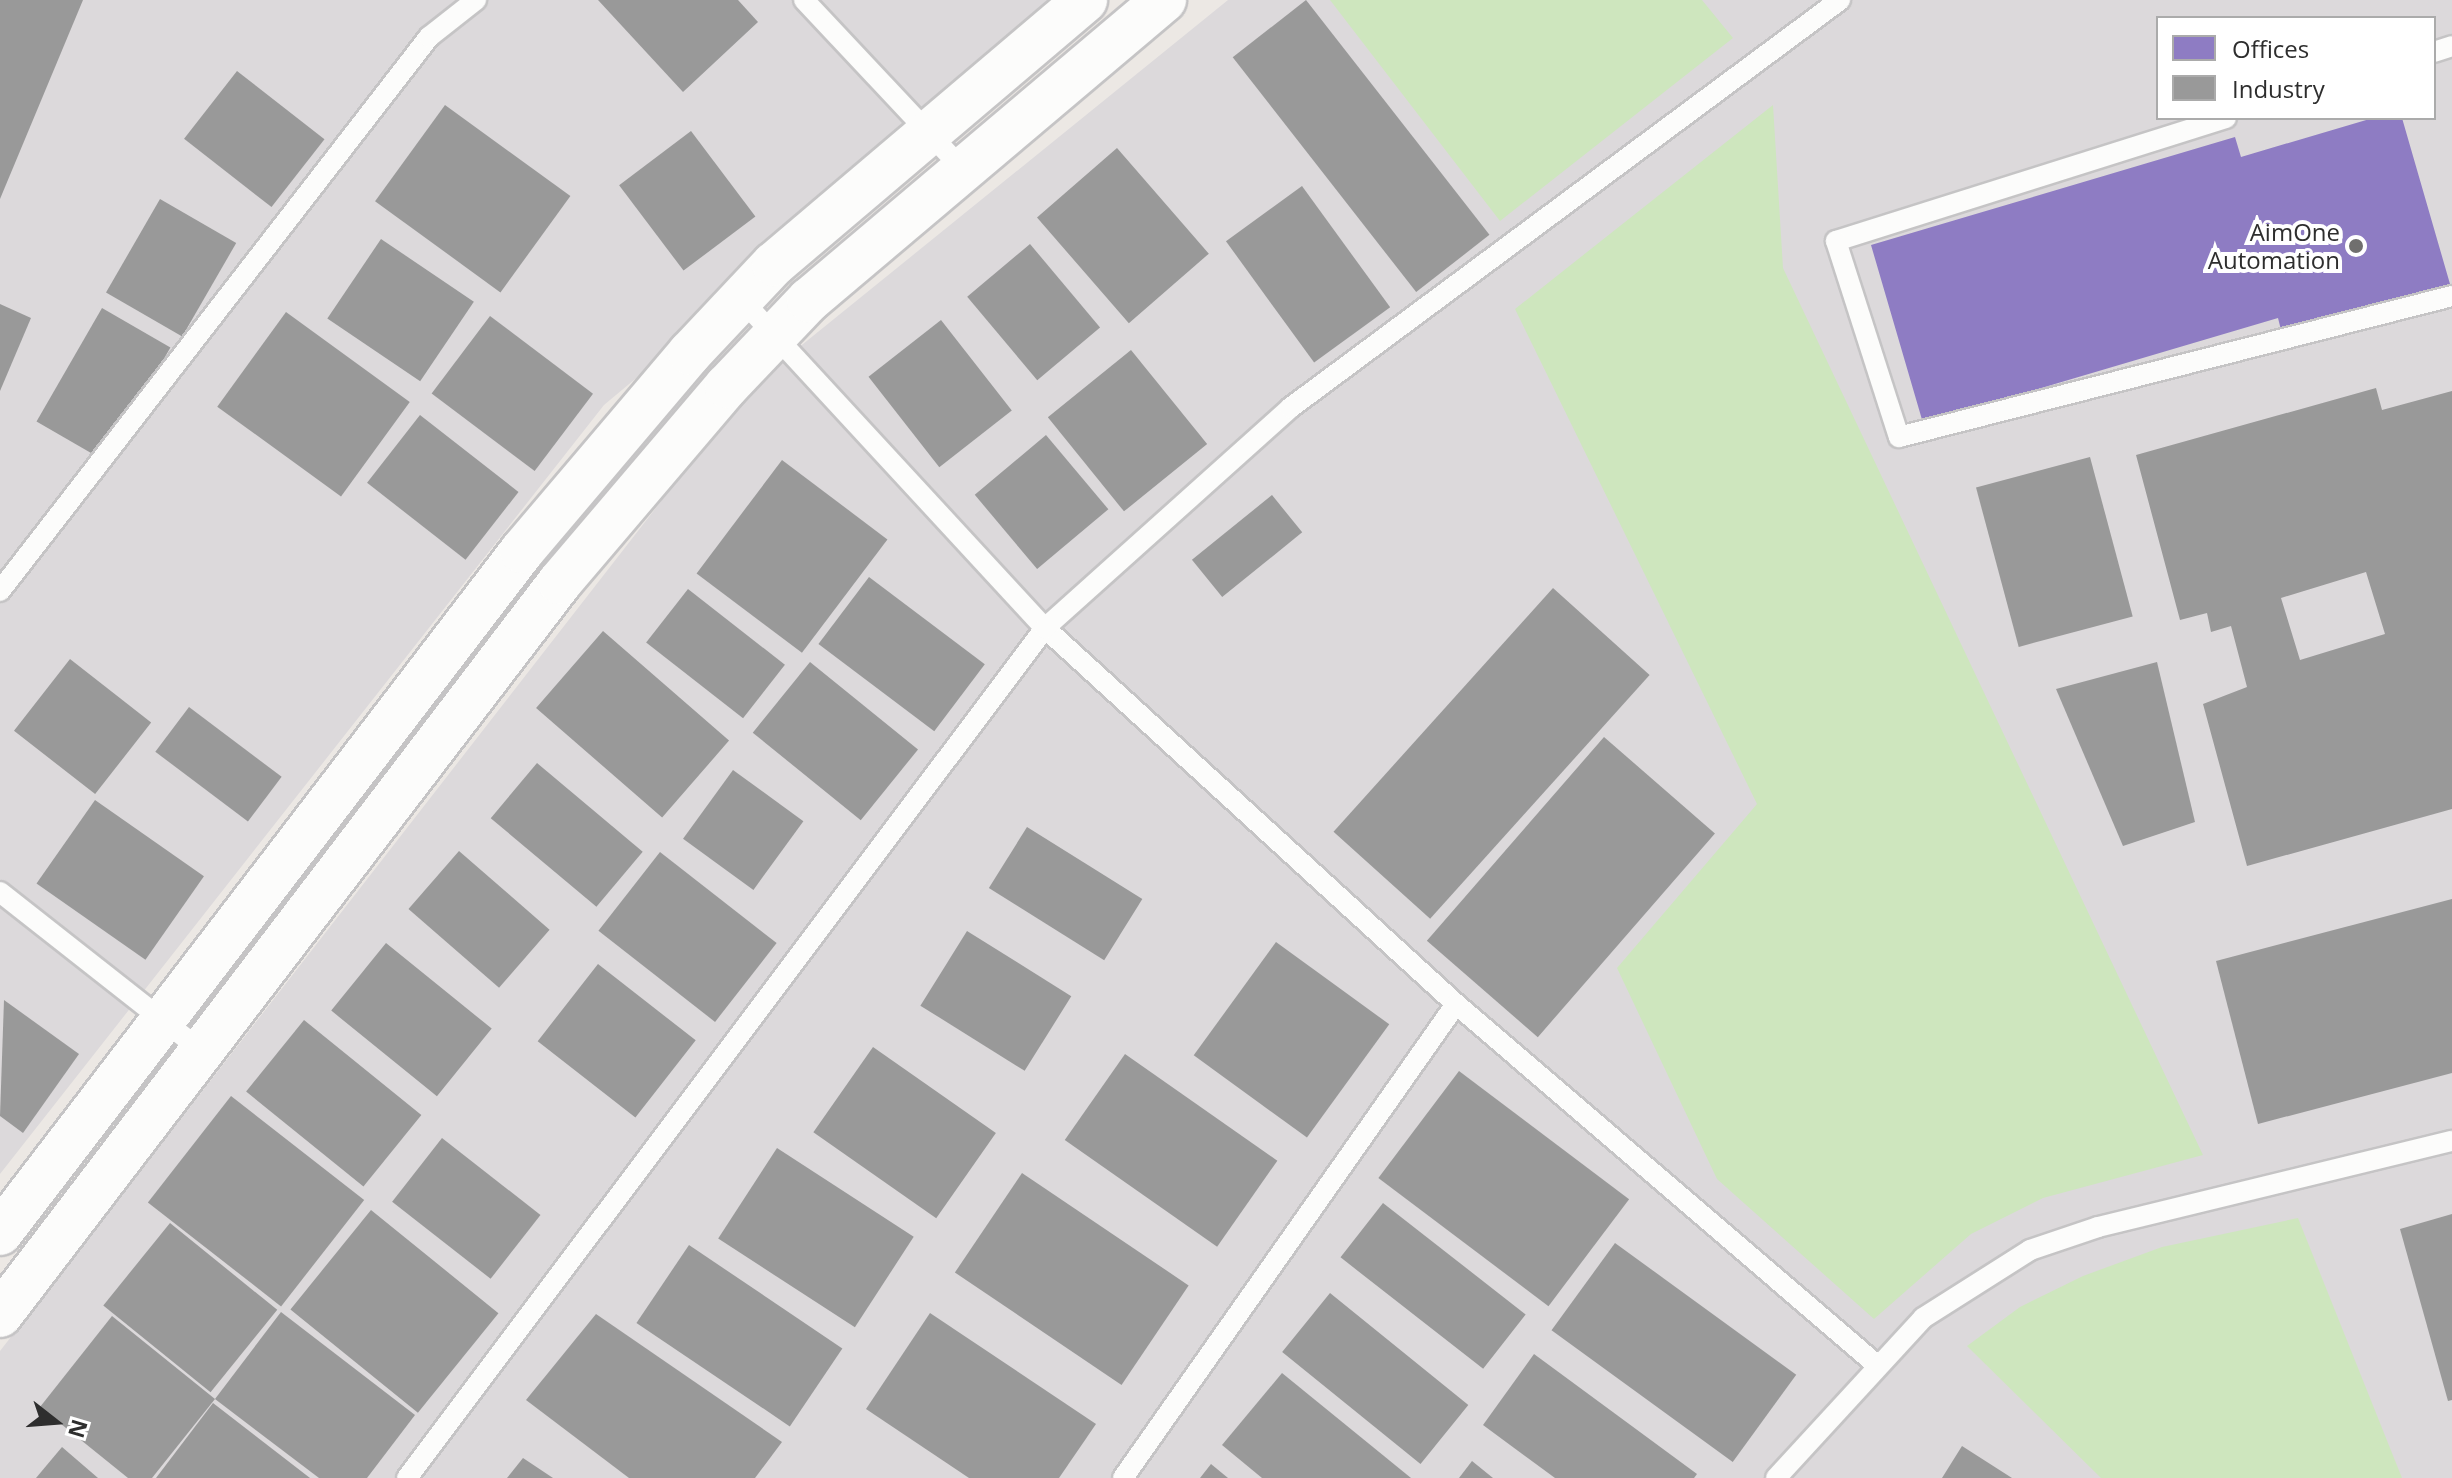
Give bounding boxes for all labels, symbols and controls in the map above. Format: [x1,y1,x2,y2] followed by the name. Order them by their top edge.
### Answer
[2156,16,2436,120] legend
[2232,32,2309,65] text: Offices
[2232,72,2325,105] text: Industry
[2208,218,2340,274] place label: AimOne Automation
[2347,237,2365,255] marker: AimOne Automation
[16,1382,96,1462] north arrow
[62,1416,96,1442] text: N

